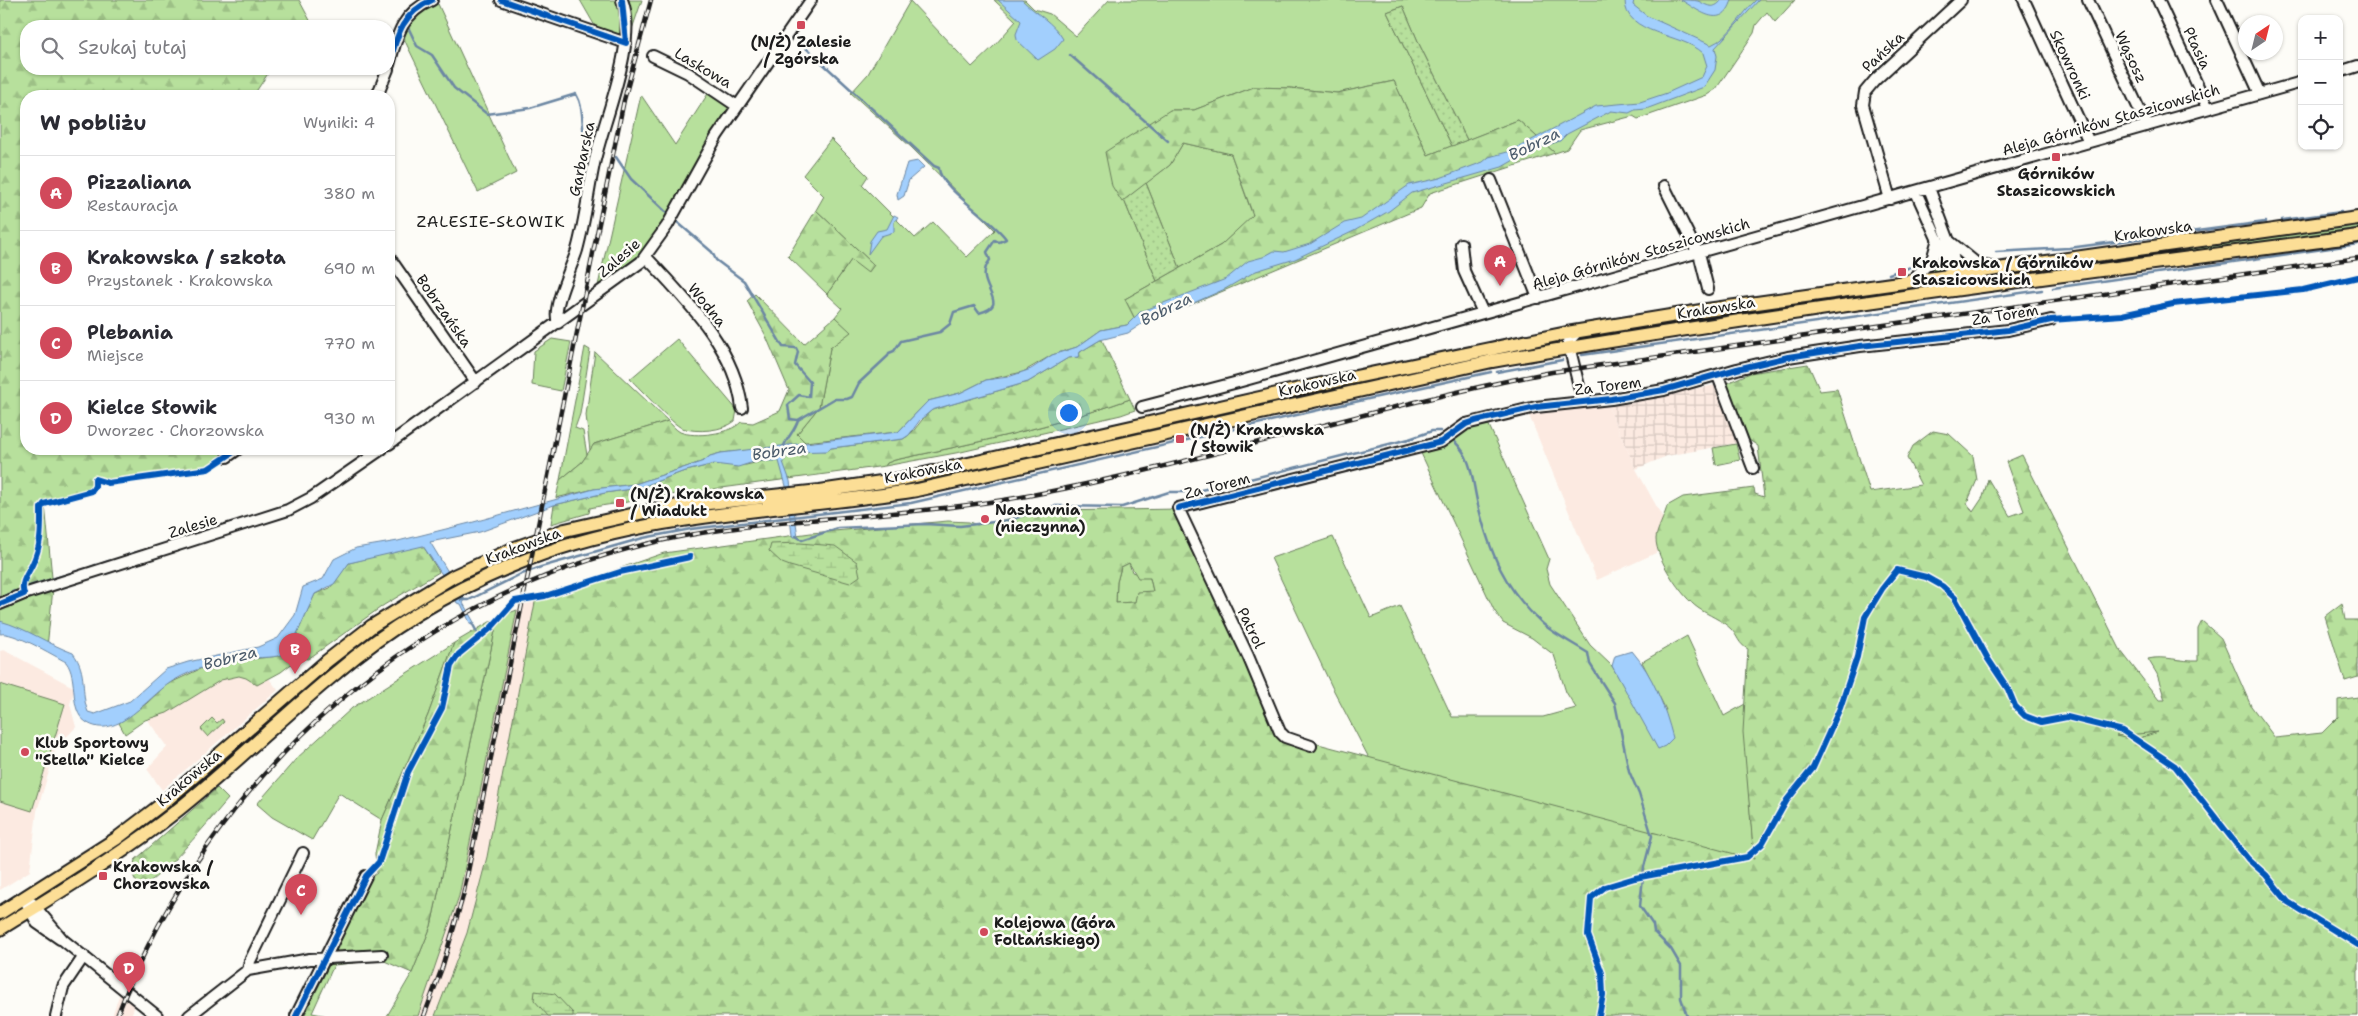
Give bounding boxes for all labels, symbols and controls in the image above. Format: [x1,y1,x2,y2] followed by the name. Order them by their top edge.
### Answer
[2238,15,2283,60] north arrow
[2298,15,2343,150] map controls
[2298,15,2343,60] button: +
[795,19,807,31] marker: (N/Ż) Zalesie / Zgórska
[20,20,395,75] search box
[2179,24,2216,73] street label: Ptasia
[1858,27,1909,77] street label: Pańska
[2045,27,2095,103] street label: Skowronki
[2110,28,2152,86] street label: Wąsosz
[750,32,852,69] place label: (N/Ż) Zalesie / Zgórska
[38,34,66,62] icon: search
[78,35,187,60] text: Szukaj tutaj
[671,43,736,93] street label: Laskowa
[2298,60,2343,105] button: −
[2000,79,2222,161] street label: Aleja Górników Staszicowskich
[2298,105,2343,150] button: locate
[40,109,147,137] text: W pobliżu
[303,112,375,133] text: Wyniki: 4
[564,119,600,198] street label: Garbarska
[1505,123,1563,165] water label: Bobrza
[2050,151,2062,163] marker: Górników Staszicowskich
[1997,164,2115,201] place label: Górników Staszicowskich
[87,170,191,195] text: Pizzaliana
[50,183,62,204] text: A
[323,183,375,204] text: 380 m
[87,195,178,216] text: Restauracja
[416,211,566,232] district label: ZALESIE-SŁOWIK
[1530,213,1752,295] street label: Aleja Górników Staszicowskich
[2113,216,2194,246] street label: Krakowska
[593,234,645,282] street label: Zalesie
[87,245,286,270] text: Krakowska / szkoła
[1484,245,1516,286] pin: A
[1912,253,2094,290] place label: Krakowska / Górników Staszicowskich
[51,258,61,279] text: B
[324,258,375,279] text: 690 m
[1896,266,1908,278] marker: Krakowska / Górników Staszicowskich
[87,270,273,291] text: Przystanek · Krakowska
[412,271,477,352] street label: Bobrzańska
[683,279,731,332] street label: Wodna
[1137,288,1195,330] water label: Bobrza
[1676,292,1757,324] street label: Krakowska
[1970,300,2040,330] street label: Za Torem
[87,320,173,345] text: Plebania
[51,333,61,354] text: C
[323,333,375,354] text: 770 m
[87,345,144,366] text: Miejsce
[1276,364,1358,402] street label: Krakowska
[1573,372,1643,400] street label: Za Torem
[87,395,217,420] text: Kielce Słowik
[1056,400,1082,426] your location
[50,408,62,429] text: D
[323,408,375,429] text: 930 m
[87,420,264,441] text: Dworzec · Chorzowska
[1190,420,1325,457] place label: (N/Ż) Krakowska / Słowik
[1174,433,1186,445] marker: (N/Ż) Krakowska / Słowik
[750,437,808,465] water label: Bobrza
[882,454,964,488] street label: Krakowska
[1182,468,1252,504] street label: Za Torem
[630,484,765,521] place label: (N/Ż) Krakowska / Wiadukt
[614,497,626,509] marker: (N/Ż) Krakowska / Wiadukt
[995,500,1086,537] place label: Nastawnia (nieczynna)
[166,509,220,543] street label: Zalesie
[979,513,991,525] marker: Nastawnia (nieczynna)
[483,522,564,569] street label: Krakowska
[1233,604,1270,652] street label: Patrol
[279,633,311,674] pin: B
[201,641,259,675] water label: Bobrza
[35,733,149,770] place label: Klub Sportowy "Stella" Kielce
[152,745,226,811] street label: Krakowska
[19,746,31,758] marker: Klub Sportowy "Stella" Kielce
[113,857,214,894] place label: Krakowska / Chorzowska
[97,870,109,882] marker: Krakowska / Chorzowska
[285,874,317,915] pin: C
[994,913,1116,950] place label: Kolejowa (Góra Foltańskiego)
[978,926,990,938] marker: Kolejowa (Góra Foltańskiego)
[113,952,145,993] pin: D

